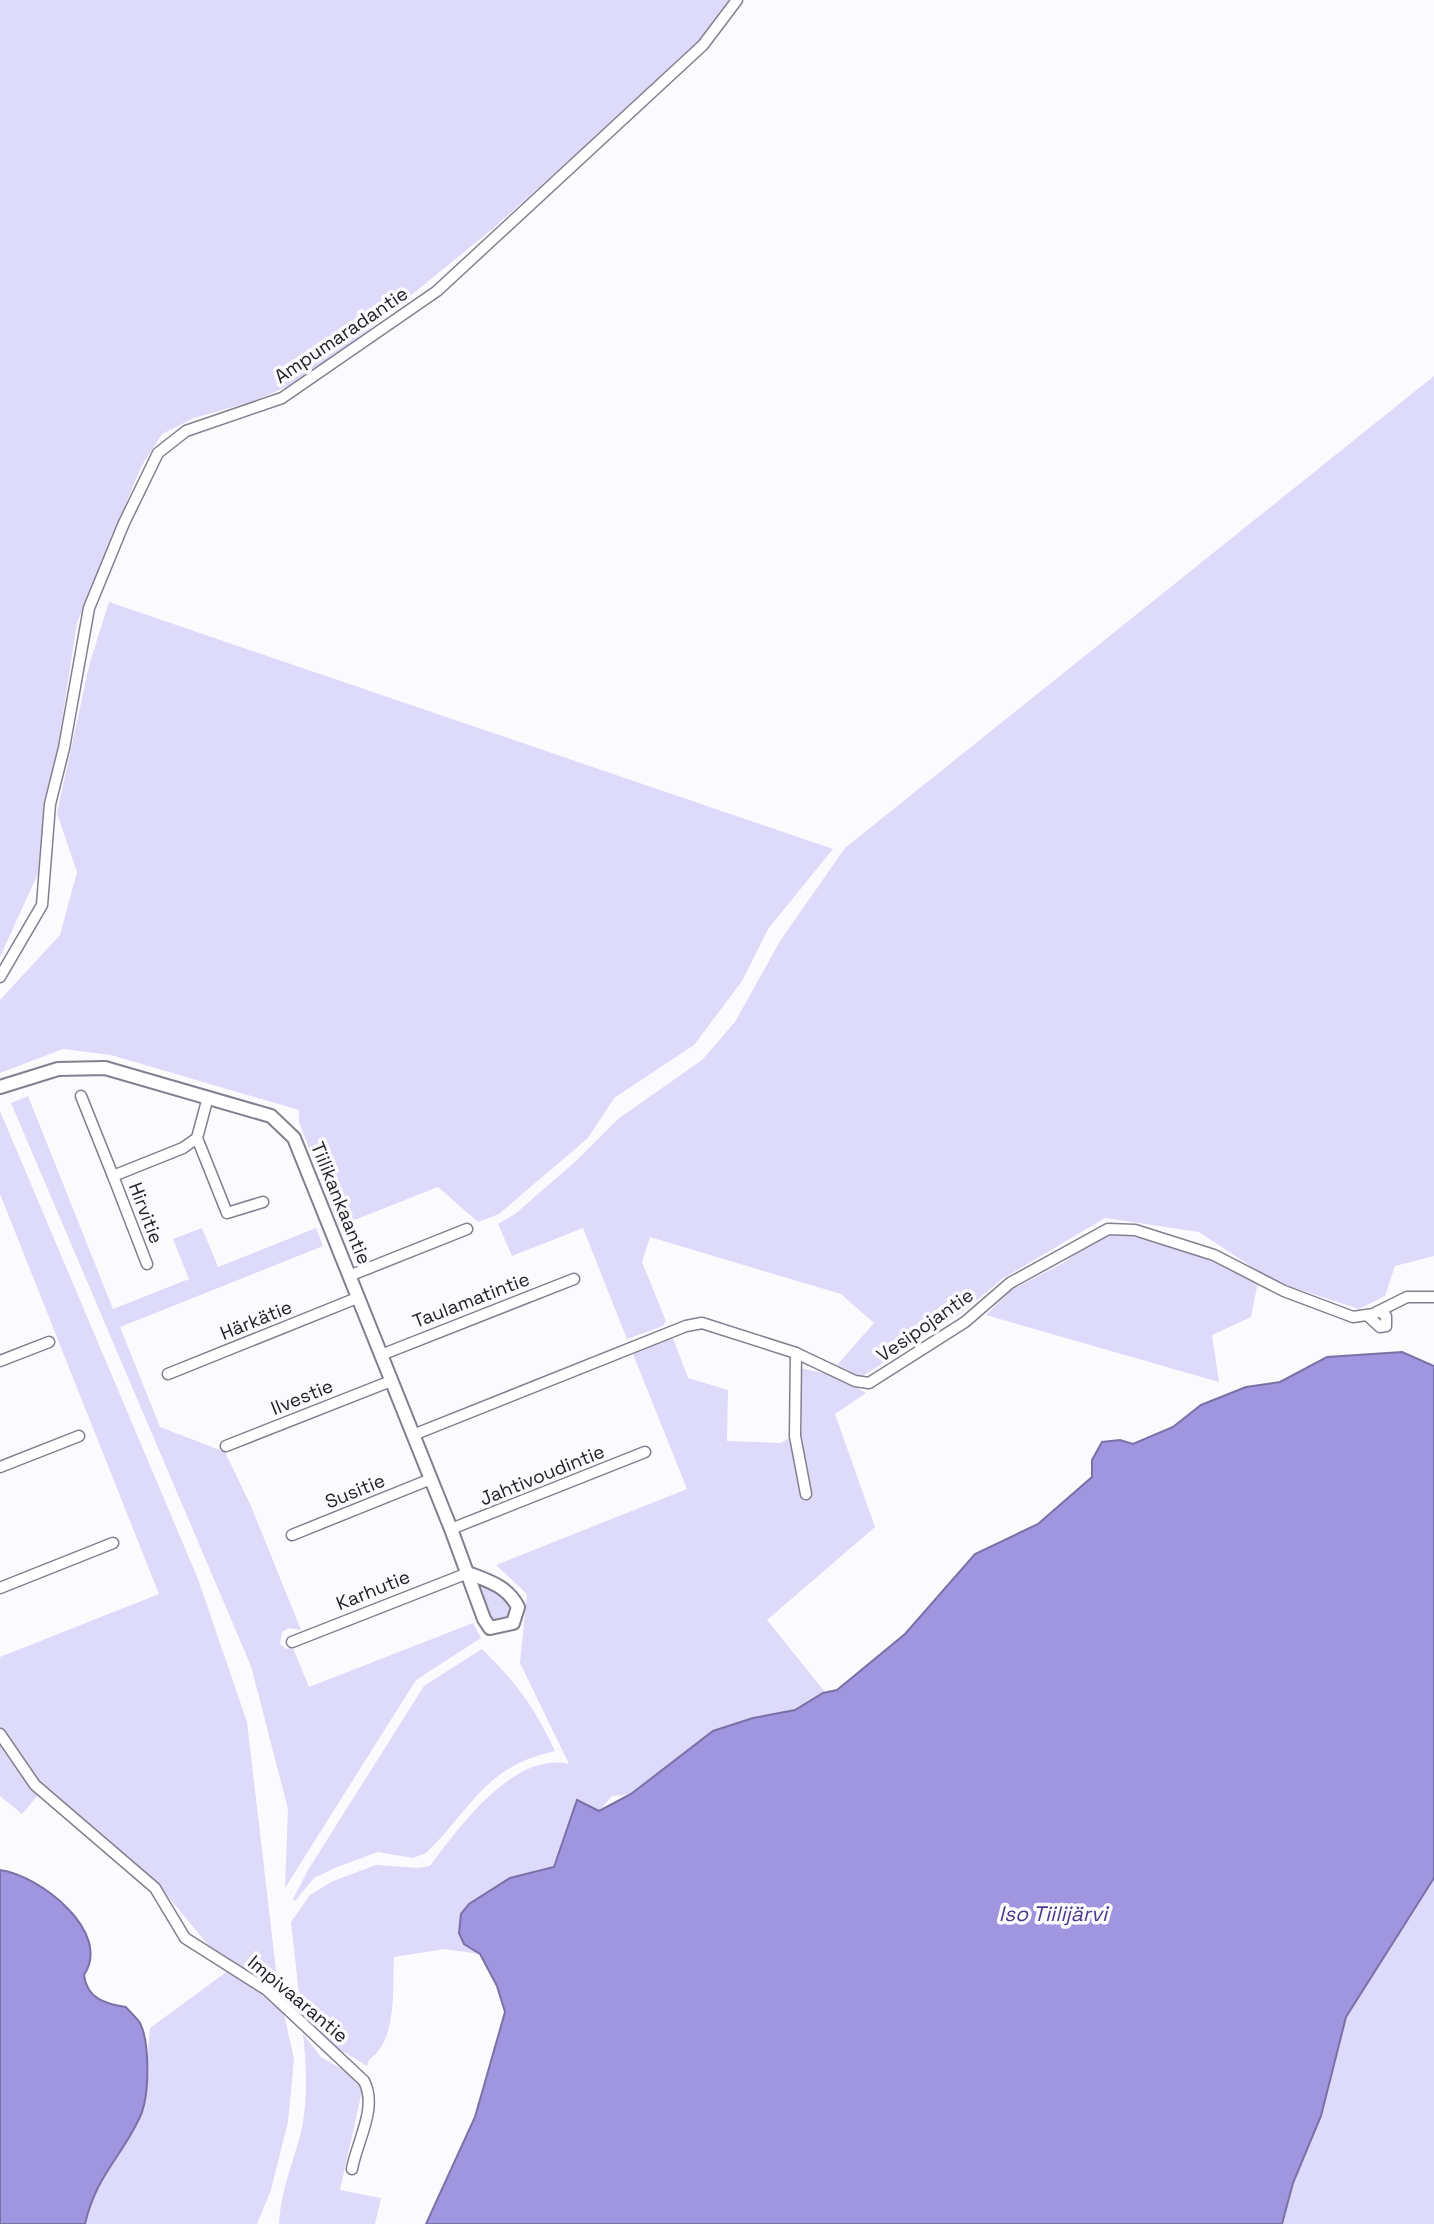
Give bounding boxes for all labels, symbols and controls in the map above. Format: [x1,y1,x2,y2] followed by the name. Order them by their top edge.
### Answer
[269,281,413,389] street label: Ampumaradantie
[305,1138,377,1268] street label: Tiilikankaantie
[123,1179,169,1247] street label: Hirvitie
[409,1266,533,1334] street label: Taulamatintie
[872,1282,978,1368] street label: Vesipojantie
[216,1294,296,1346] street label: Härkätie
[267,1373,337,1421] street label: Ilvestie
[476,1439,608,1511] street label: Jahtivoudintie
[321,1468,389,1514] street label: Susitie
[332,1564,414,1616] street label: Karhutie
[999,1900,1110,1927] water label: Iso Tiilijärvi
[243,1950,353,2048] street label: Impivaarantie

